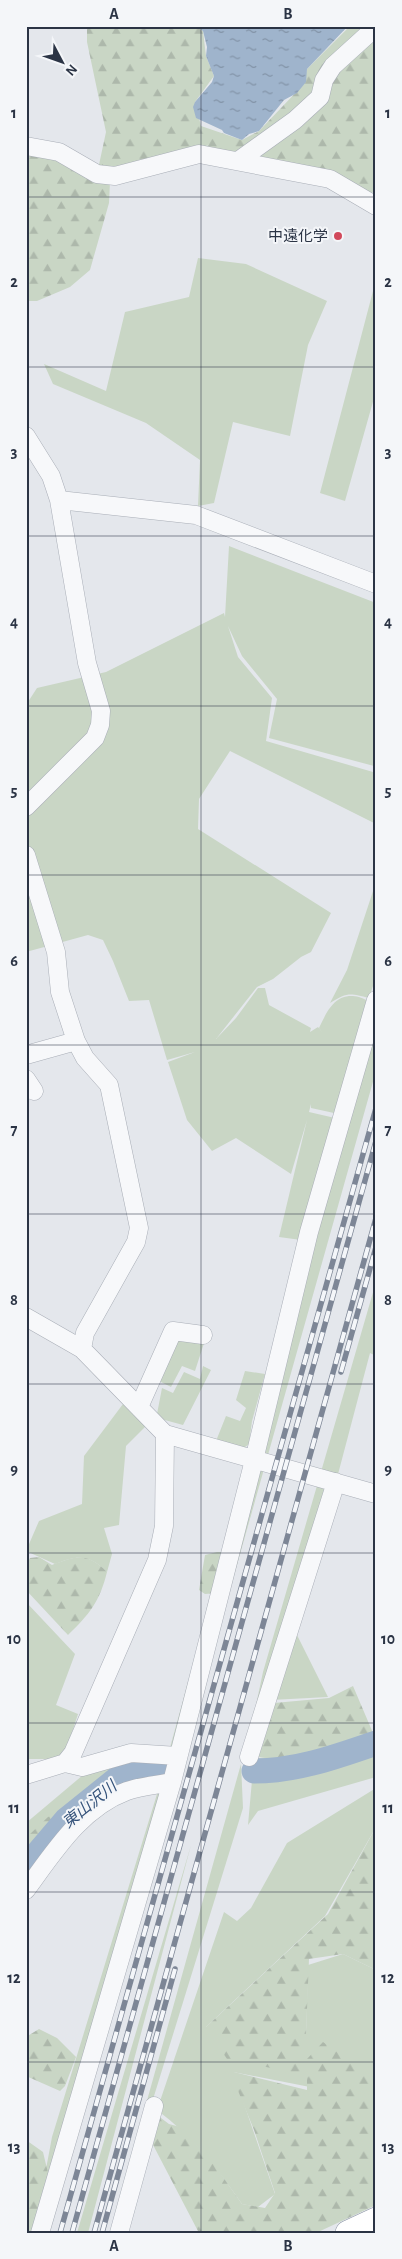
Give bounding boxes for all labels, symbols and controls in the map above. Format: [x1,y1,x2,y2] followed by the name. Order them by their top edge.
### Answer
[109,6,119,22] text: A
[283,6,293,22] text: B
[38,38,88,88] north arrow
[63,62,80,78] text: N
[11,105,17,121] text: 1
[385,105,391,121] text: 1
[268,228,328,244] place label: 中遠化学
[332,230,344,242] marker: 中遠化学
[10,274,18,290] text: 2
[384,274,392,290] text: 2
[11,444,18,460] text: 3
[385,444,392,460] text: 3
[10,614,18,630] text: 4
[384,614,392,630] text: 4
[11,783,18,799] text: 5
[385,783,392,799] text: 5
[10,953,18,969] text: 6
[384,953,392,969] text: 6
[11,1122,18,1138] text: 7
[385,1122,392,1138] text: 7
[10,1292,18,1308] text: 8
[384,1292,392,1308] text: 8
[10,1461,18,1477] text: 9
[384,1461,392,1477] text: 9
[7,1631,21,1647] text: 10
[381,1631,395,1647] text: 10
[59,1776,121,1831] water label: 東山沢川
[8,1800,20,1816] text: 11
[382,1800,394,1816] text: 11
[7,1970,21,1986] text: 12
[381,1970,395,1986] text: 12
[8,2139,20,2155] text: 13
[382,2139,394,2155] text: 13
[109,2238,119,2254] text: A
[283,2238,293,2254] text: B

